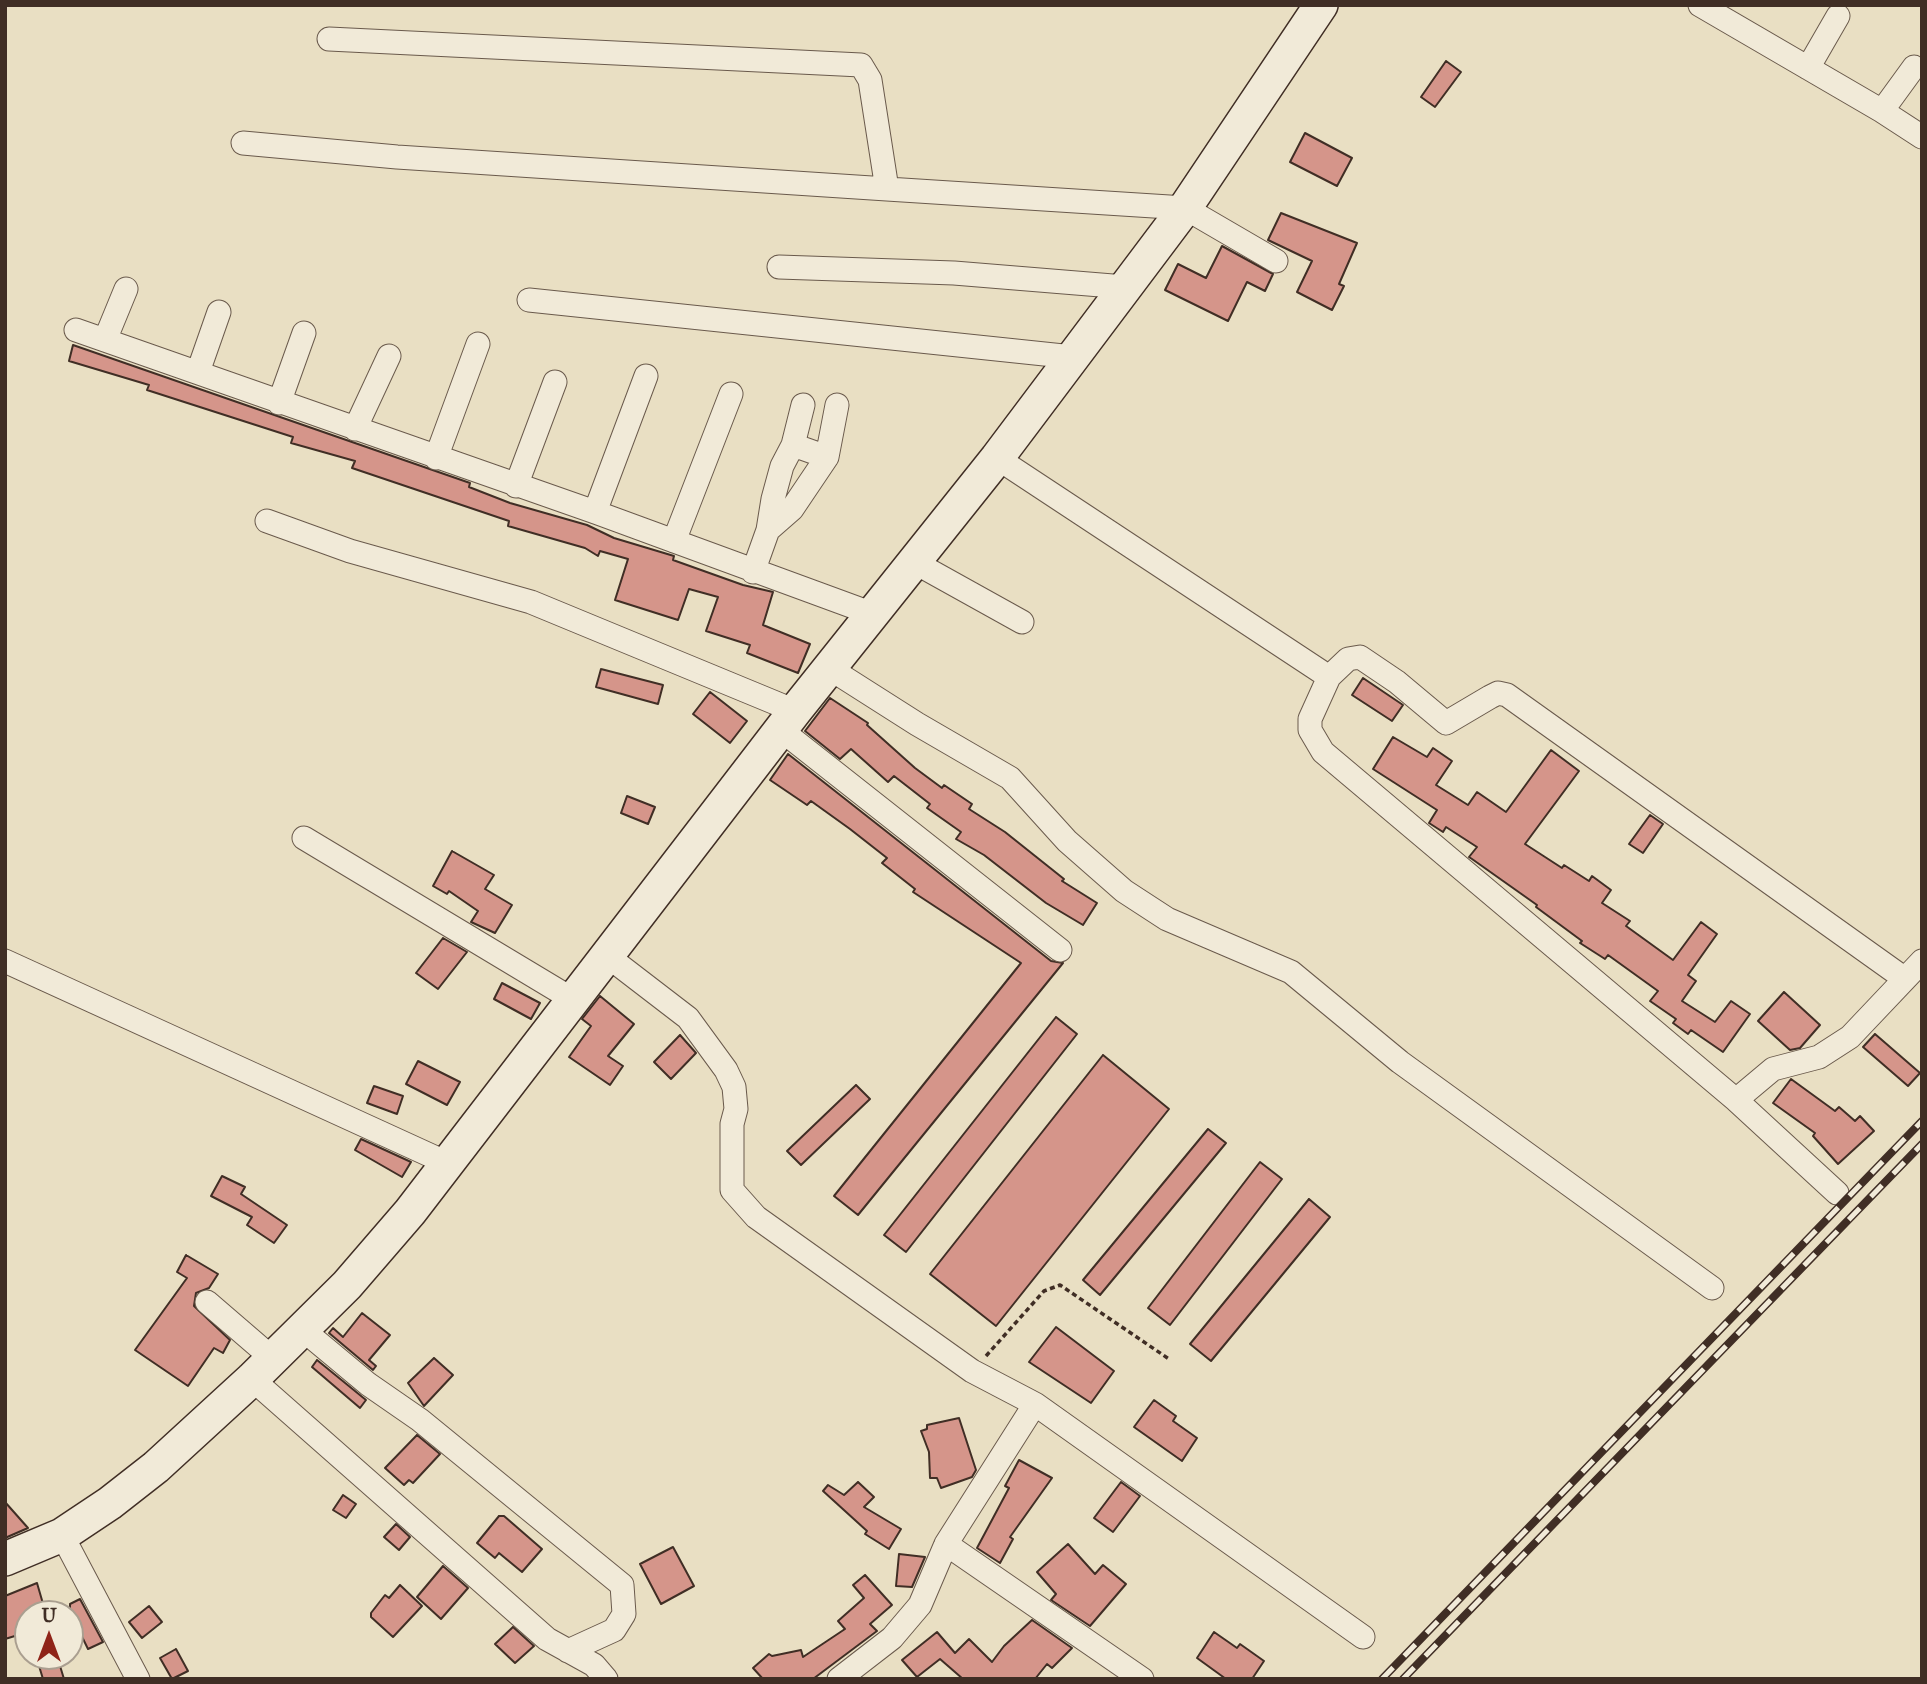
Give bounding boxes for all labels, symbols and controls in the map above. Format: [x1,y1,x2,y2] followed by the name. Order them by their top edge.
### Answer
[14,1600,84,1670] north arrow
[41,1604,57,1627] text: U

